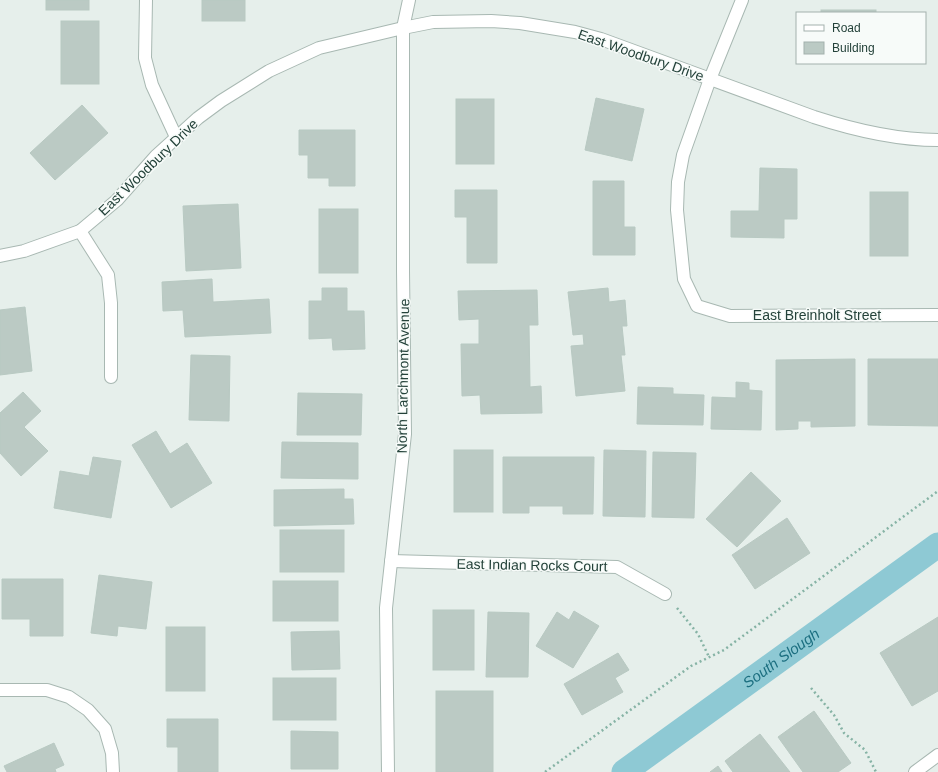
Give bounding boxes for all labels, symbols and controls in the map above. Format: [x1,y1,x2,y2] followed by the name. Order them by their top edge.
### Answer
[796,12,926,64] legend
[832,21,861,35] text: Road
[576,26,706,84] street label: East Woodbury Drive
[832,41,875,55] text: Building
[95,115,201,219] street label: East Woodbury Drive
[394,298,412,453] street label: North Larchmont Avenue
[753,307,881,323] street label: East Breinholt Street
[456,556,608,574] street label: East Indian Rocks Court
[739,625,822,691] water label: South Slough

